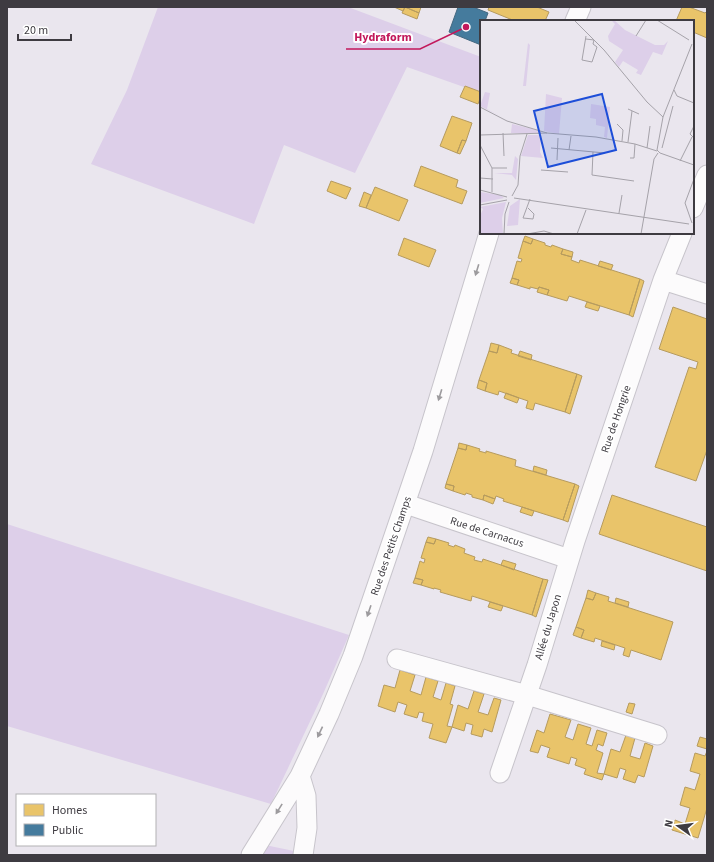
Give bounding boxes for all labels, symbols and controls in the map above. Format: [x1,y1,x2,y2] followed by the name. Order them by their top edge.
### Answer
[18,16,71,42] scale bar
[480,20,694,234] inset map
[24,22,48,39] text: 20 m
[346,25,420,49] callout: Hydraform
[354,29,412,46] text: Hydraform
[474,264,480,276] one-way arrow
[597,383,635,455] street label: Rue de Hongrie
[437,389,443,401] one-way arrow
[367,494,415,598] street label: Rue des Petits Champs
[448,513,526,551] street label: Rue de Carnacus
[531,592,565,662] street label: Allée du Japon
[365,606,371,618] one-way arrow
[317,726,323,737] one-way arrow
[16,794,156,846] legend
[52,802,87,819] text: Homes
[275,804,283,814] one-way arrow
[658,806,698,846] north arrow
[661,818,677,829] text: N
[52,822,84,839] text: Public

